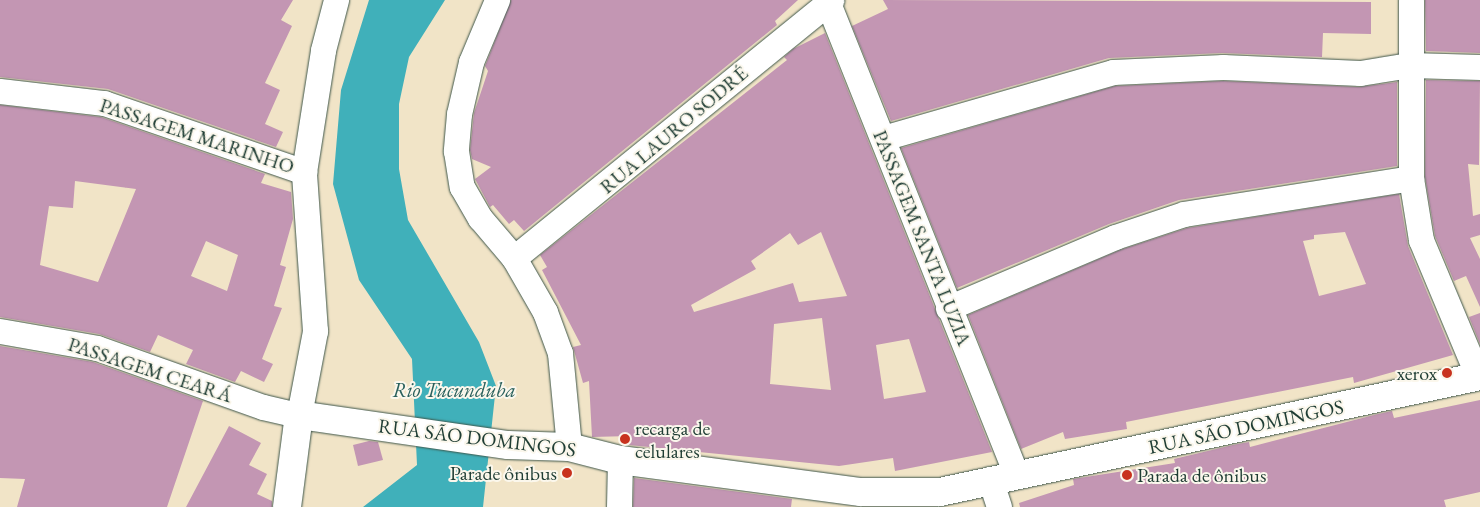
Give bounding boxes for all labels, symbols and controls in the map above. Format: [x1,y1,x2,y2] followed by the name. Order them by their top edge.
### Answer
[595,61,753,199] street label: RUA LAURO SODRÉ
[97,93,297,179] street label: PASSAGEM MARINHO
[868,127,976,349] street label: PASSAGEM SANTA LUZIA
[65,332,235,408] street label: PASSAGEM CEARÁ
[1397,361,1437,385] place label: xerox
[1441,367,1453,379] marker: xerox
[392,377,516,403] water label: Rio Tucunduba
[1146,395,1346,459] street label: RUA SÃO DOMINGOS
[377,414,577,462] street label: RUA SÃO DOMINGOS
[635,416,710,463] place label: recarga de celulares
[619,433,631,445] marker: recarga de celulares
[450,461,557,485] place label: Parade ônibus
[1137,463,1266,487] place label: Parada de ônibus
[561,467,573,479] marker: Parade ônibus
[1121,469,1133,481] marker: Parada de ônibus

